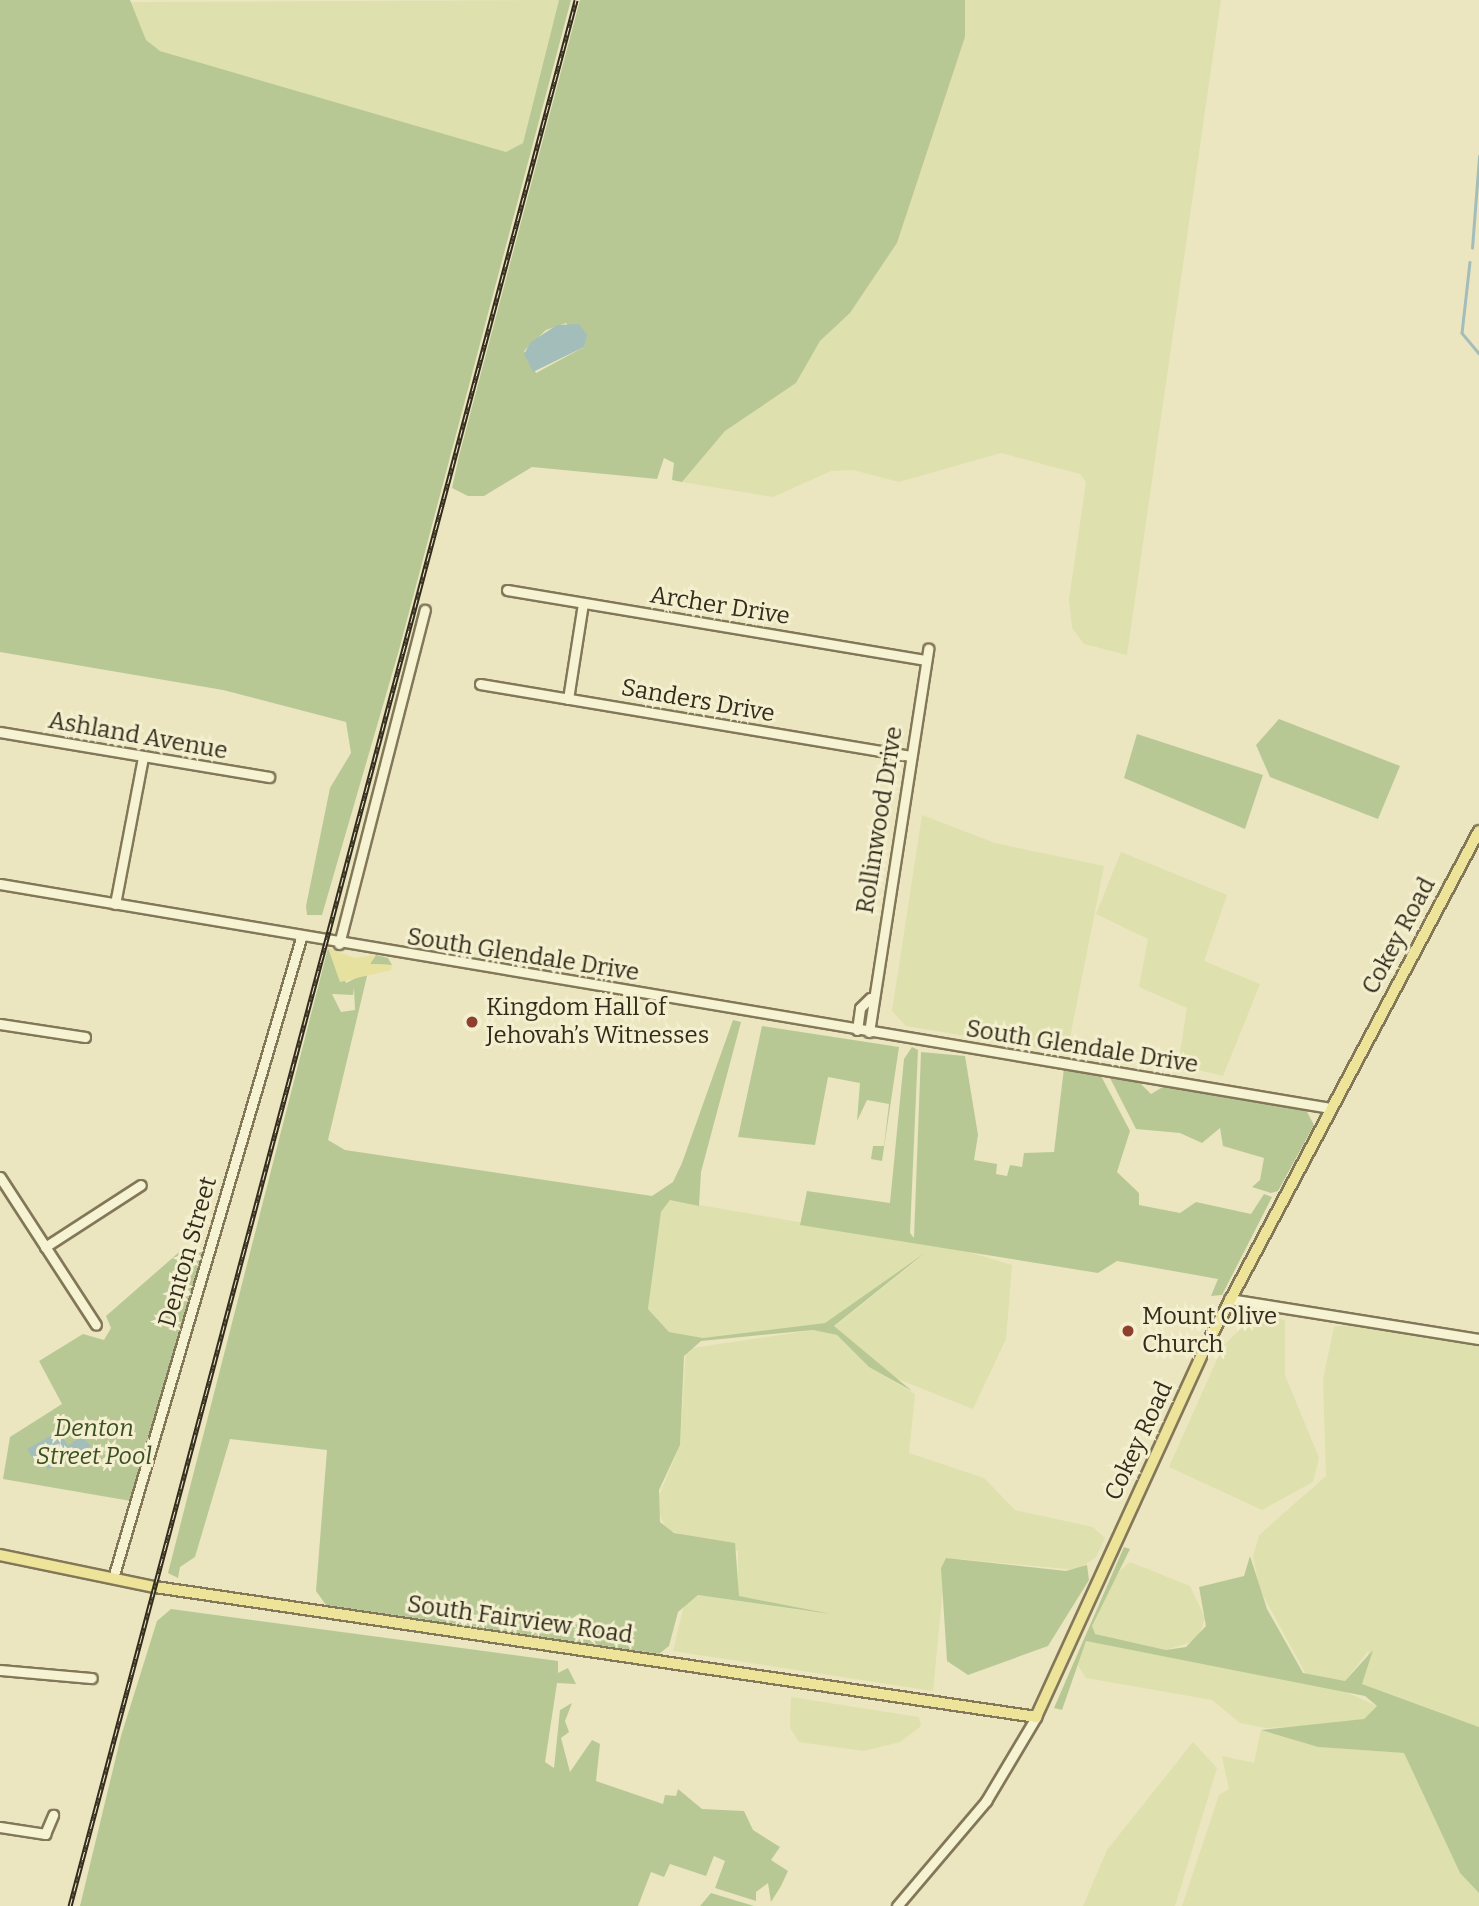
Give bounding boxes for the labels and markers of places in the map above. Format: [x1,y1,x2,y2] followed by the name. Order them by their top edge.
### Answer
[486,994,709,1050] place label: Kingdom Hall of Jehovah’s Witnesses
[464,1014,480,1030] marker: Kingdom Hall of Jehovah’s Witnesses
[1142,1303,1277,1359] place label: Mount Olive Church
[1120,1323,1136,1339] marker: Mount Olive Church

